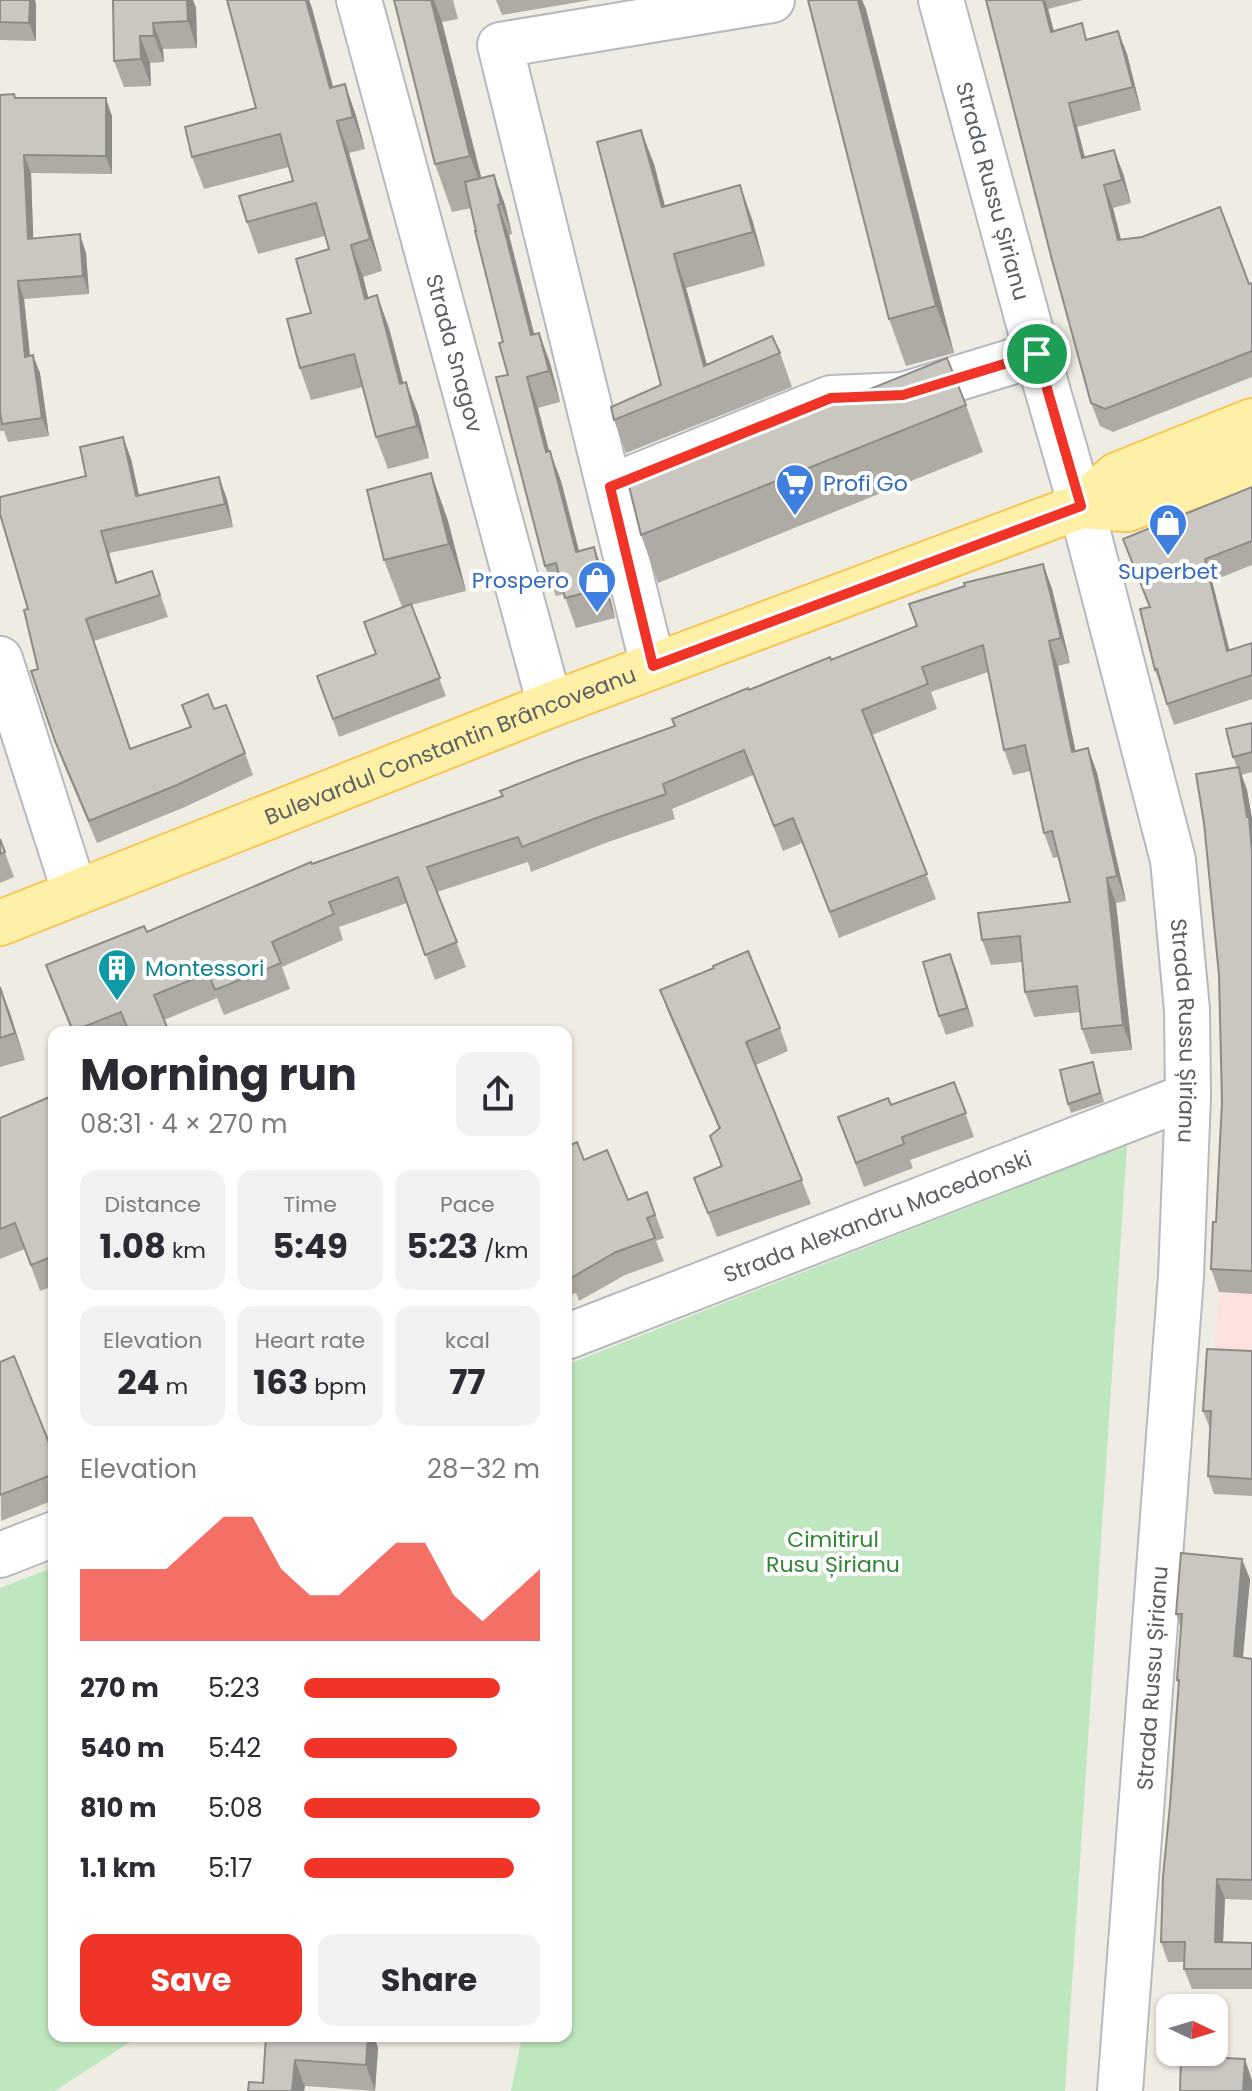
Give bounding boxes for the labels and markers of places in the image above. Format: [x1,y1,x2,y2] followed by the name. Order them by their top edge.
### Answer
[1003,320,1071,388] pin
[774,462,816,517] supermarket icon: Profi Go
[823,468,908,499] place label: Profi Go
[1147,502,1189,557] shop icon: Superbet
[1118,556,1218,587] place label: Superbet
[576,559,618,614] shop icon: Prospero
[472,565,569,596] place label: Prospero
[96,947,138,1002] building icon: Montessori
[145,953,264,984] place label: Montessori

